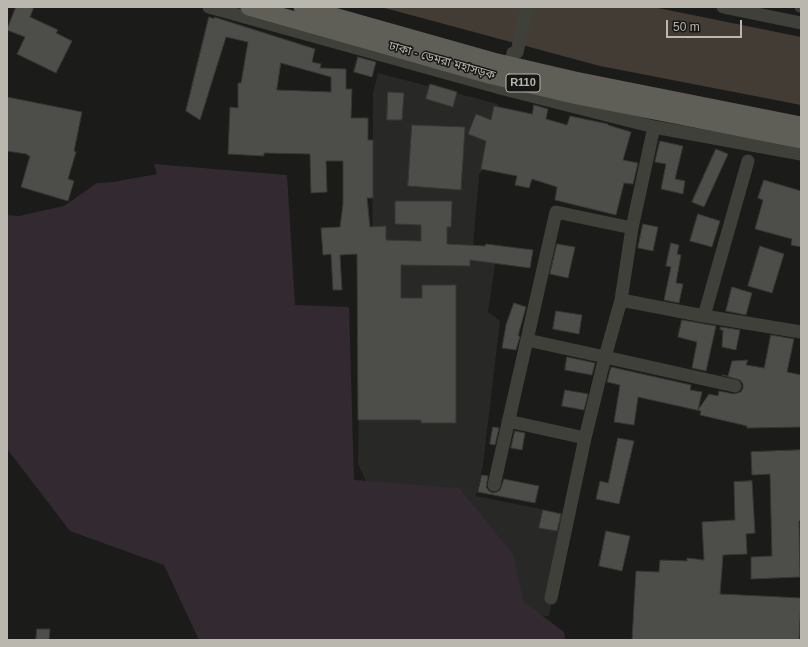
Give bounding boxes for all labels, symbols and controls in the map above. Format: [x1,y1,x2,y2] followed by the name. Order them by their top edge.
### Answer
[668,12,744,38] scale bar
[673,20,700,34] text: 50 m
[387,39,497,83] street label: ঢাকা - ডেমরা মহাসড়ক
[506,74,540,92] road number: R110

